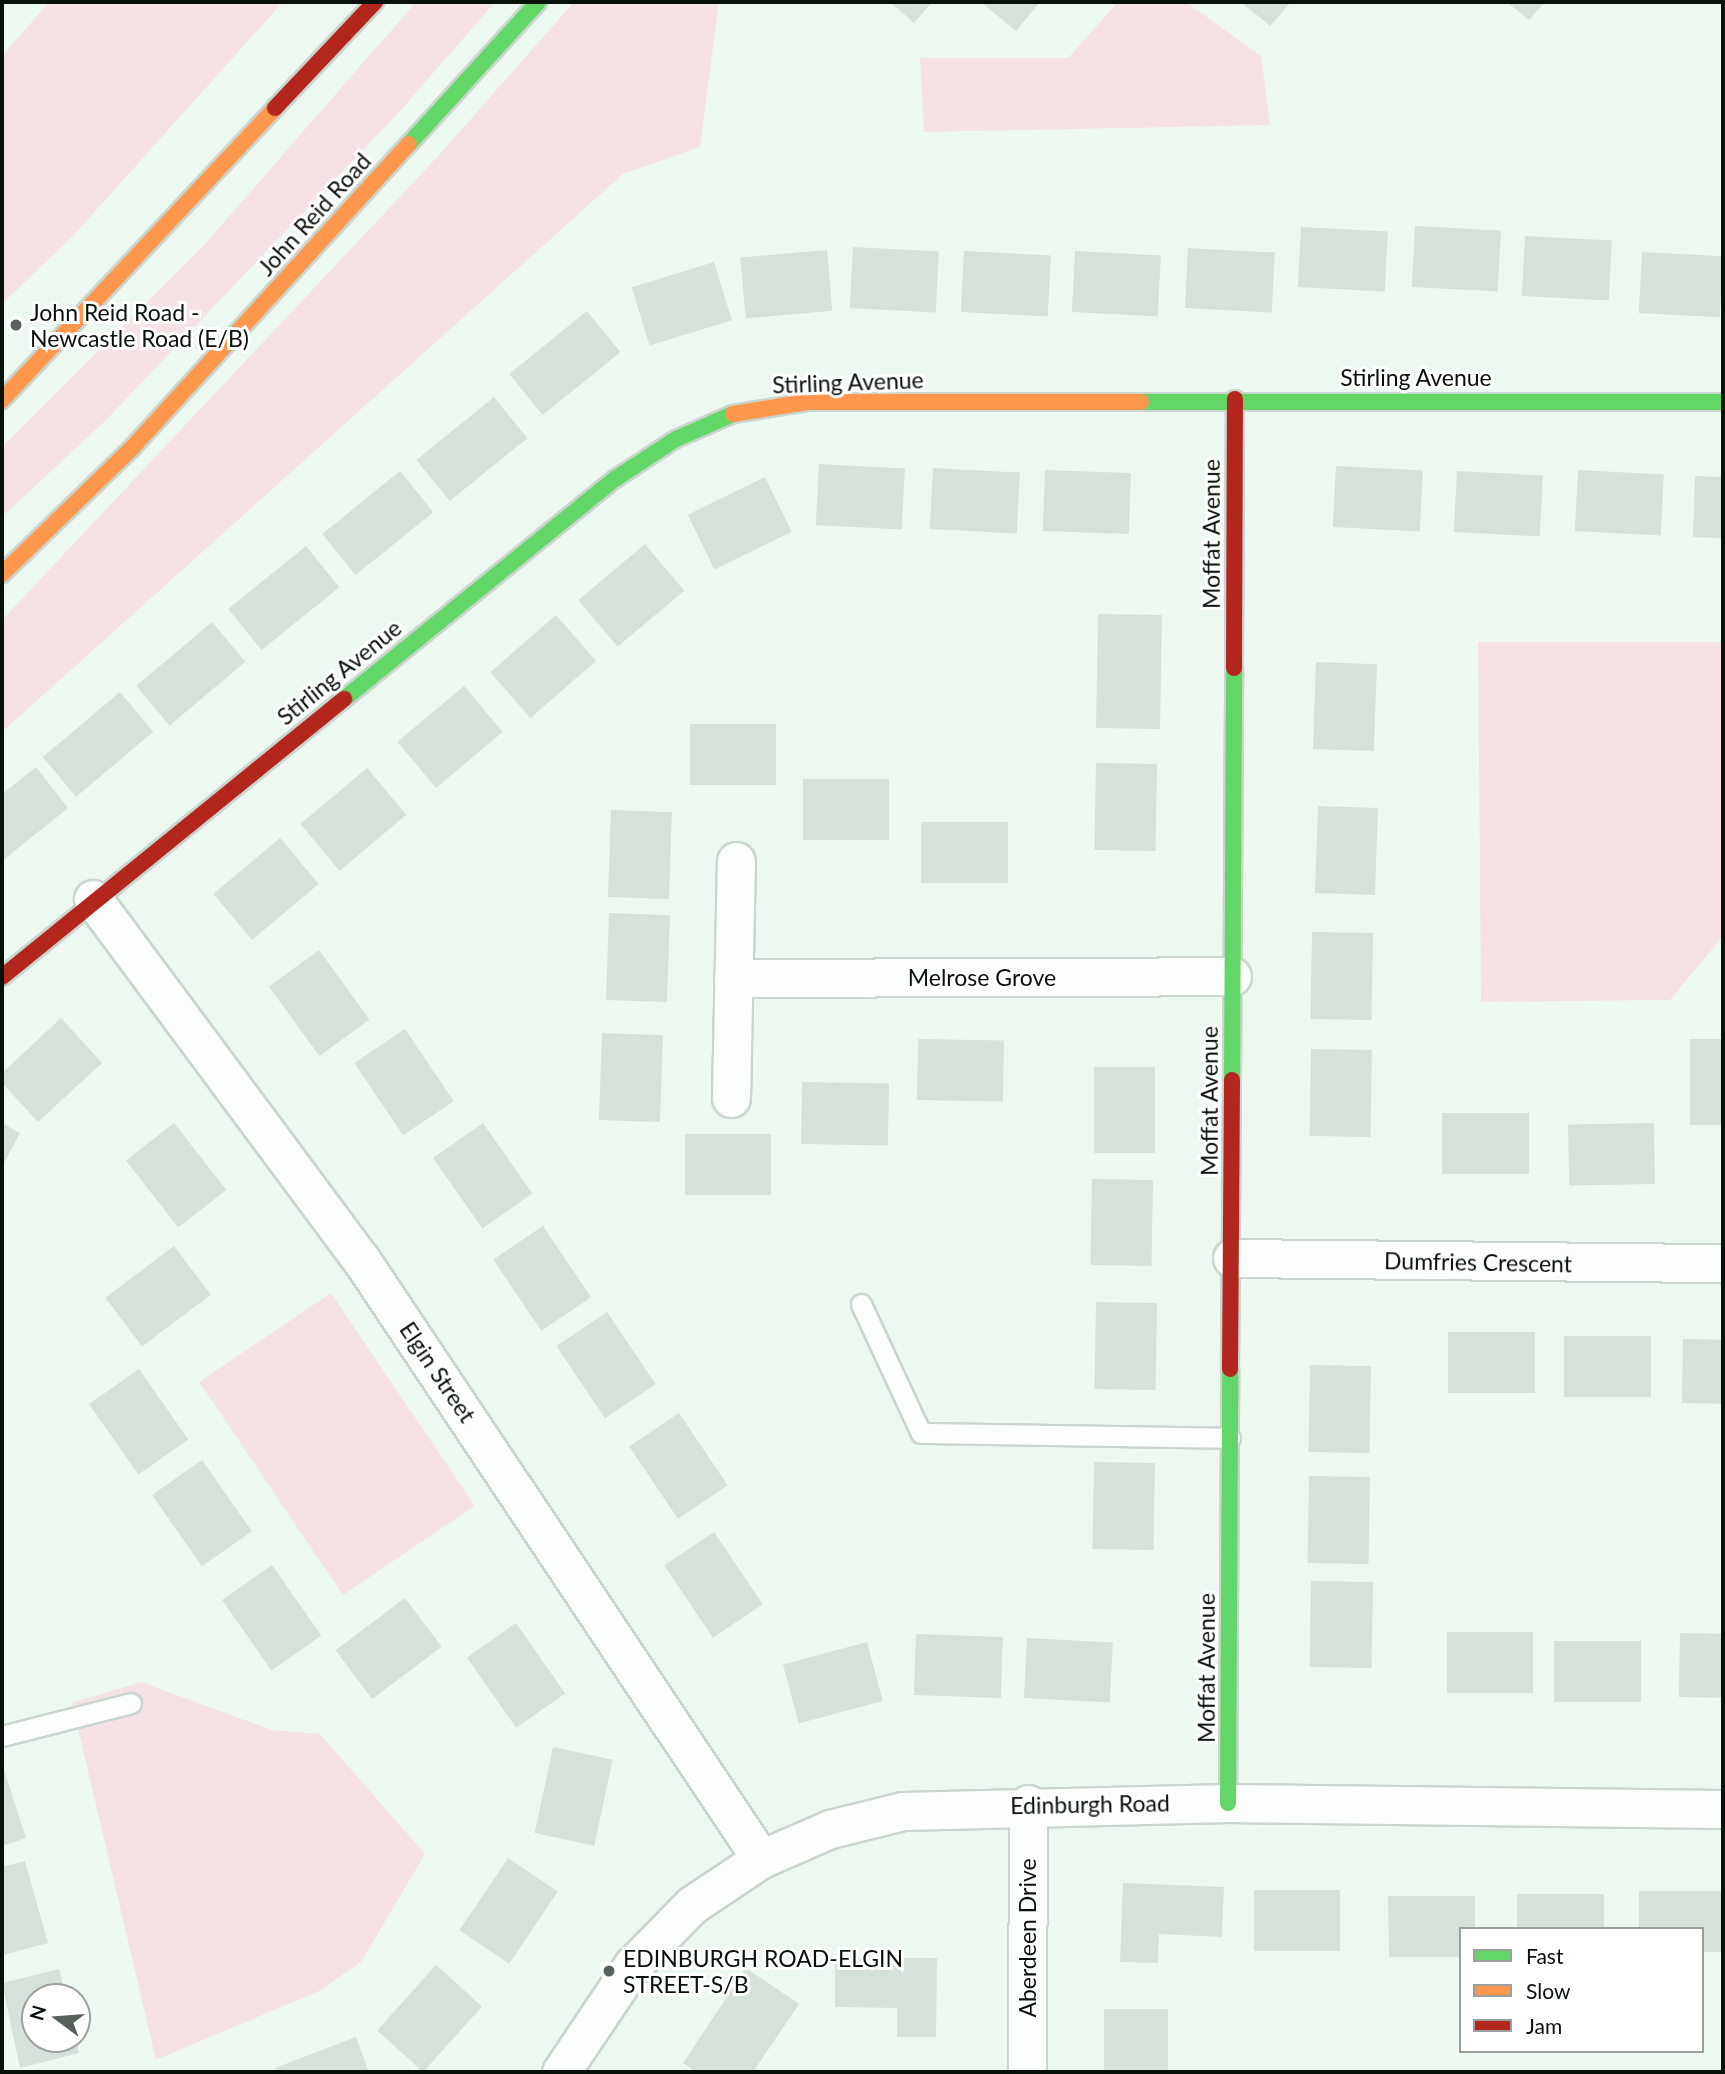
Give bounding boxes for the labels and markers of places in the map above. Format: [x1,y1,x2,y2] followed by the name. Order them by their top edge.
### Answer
[30,298,249,352] place label: John Reid Road - Newcastle Road (E/B)
[8,317,24,333] marker: John Reid Road - Newcastle Road (E/B)
[623,1944,903,1998] place label: EDINBURGH ROAD-ELGIN STREET-S/B
[601,1963,617,1979] marker: EDINBURGH ROAD-ELGIN STREET-S/B

